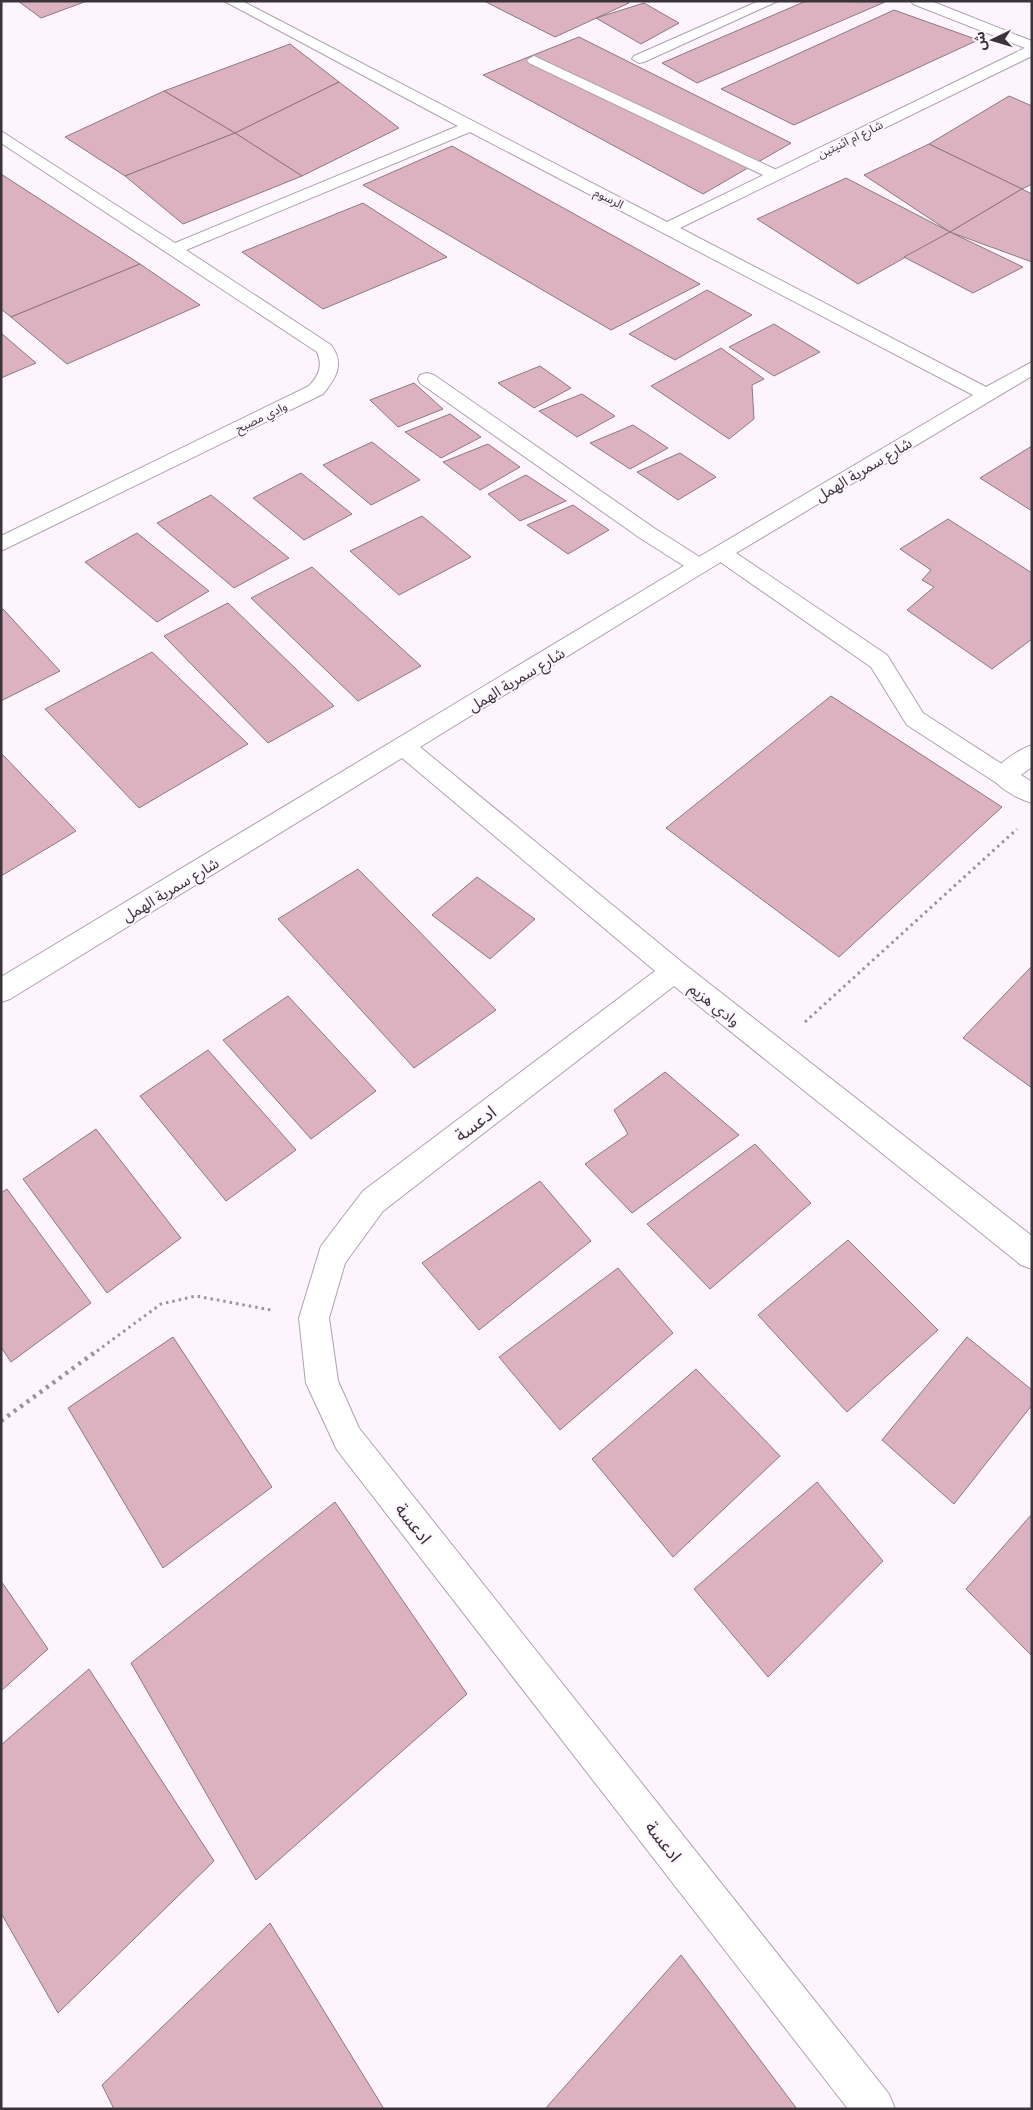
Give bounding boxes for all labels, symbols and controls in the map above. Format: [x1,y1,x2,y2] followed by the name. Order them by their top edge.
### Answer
[968,15,1018,65] north arrow
[969,31,990,52] text: ش
[814,116,886,163] street label: شارع ام اثنيتين
[591,183,627,214] street label: الرسوم
[232,397,291,438] street label: وادي مصبح
[811,432,917,508] street label: شارع سمرية الهمل
[464,642,570,718] street label: شارع سمرية الهمل
[118,852,224,928] street label: شارع سمرية الهمل
[684,978,745,1032] street label: وادي هزيم
[449,1100,501,1146] street label: ادعسة
[390,1497,438,1549] street label: ادعسة
[640,1815,688,1867] street label: ادعسة

